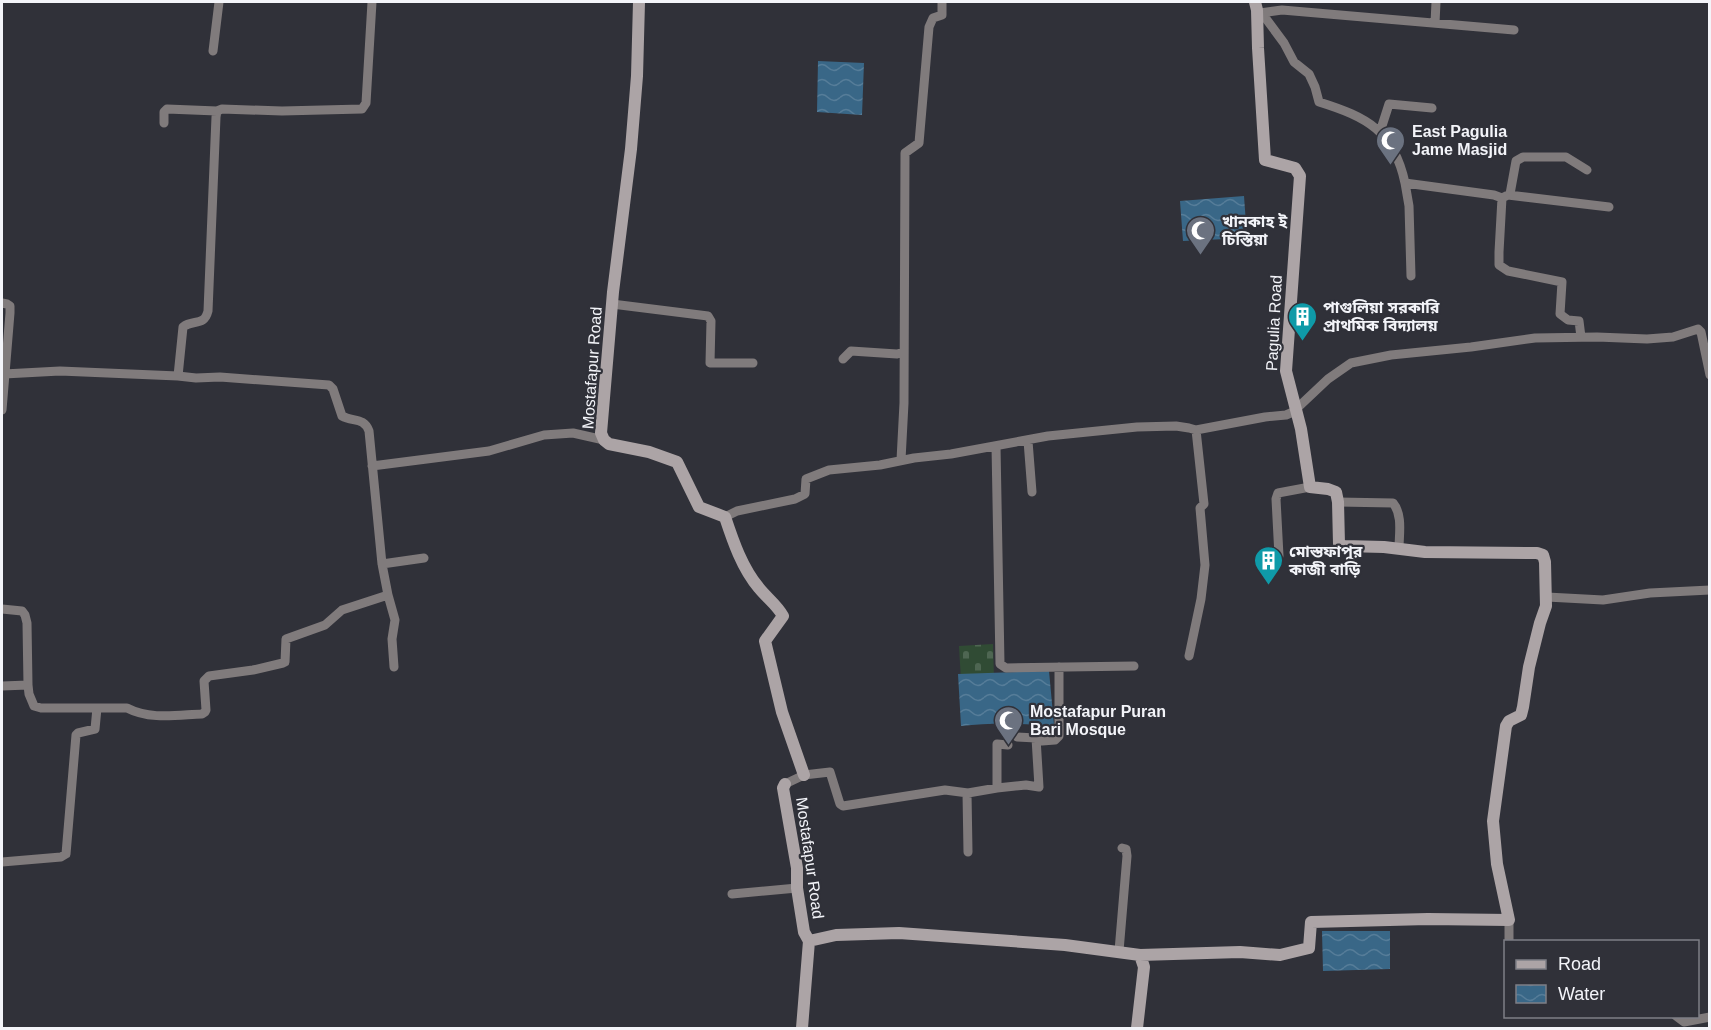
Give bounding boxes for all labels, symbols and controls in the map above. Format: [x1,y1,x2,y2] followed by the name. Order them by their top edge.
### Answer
[1412,123,1507,158] place label: East Pagulia Jame Masjid
[1375,124,1407,166] mosque icon: East Pagulia Jame Masjid
[1221,213,1288,248] place label: খানকাহ ই চিস্তিয়া
[1185,214,1217,256] mosque icon: খানকাহ ই চিস্তিয়া
[1263,275,1285,371] street label: Pagulia Road
[1323,299,1440,334] place label: পাগুলিয়া সরকারি প্রাথমিক বিদ্যালয়
[1286,300,1318,342] building icon: পাগুলিয়া সরকারি প্রাথমিক বিদ্যালয়
[579,306,605,430] street label: Mostafapur Road
[1288,543,1363,578] place label: মোস্তফাপুর কাজী বাড়ি
[1252,544,1284,586] building icon: মোস্তফাপুর কাজী বাড়ি
[1030,703,1166,738] place label: Mostafapur Puran Bari Mosque
[993,704,1025,746] mosque icon: Mostafapur Puran Bari Mosque
[793,796,827,920] street label: Mostafapur Road
[1504,940,1699,1018] legend
[1558,954,1601,974] text: Road
[1558,984,1605,1004] text: Water

